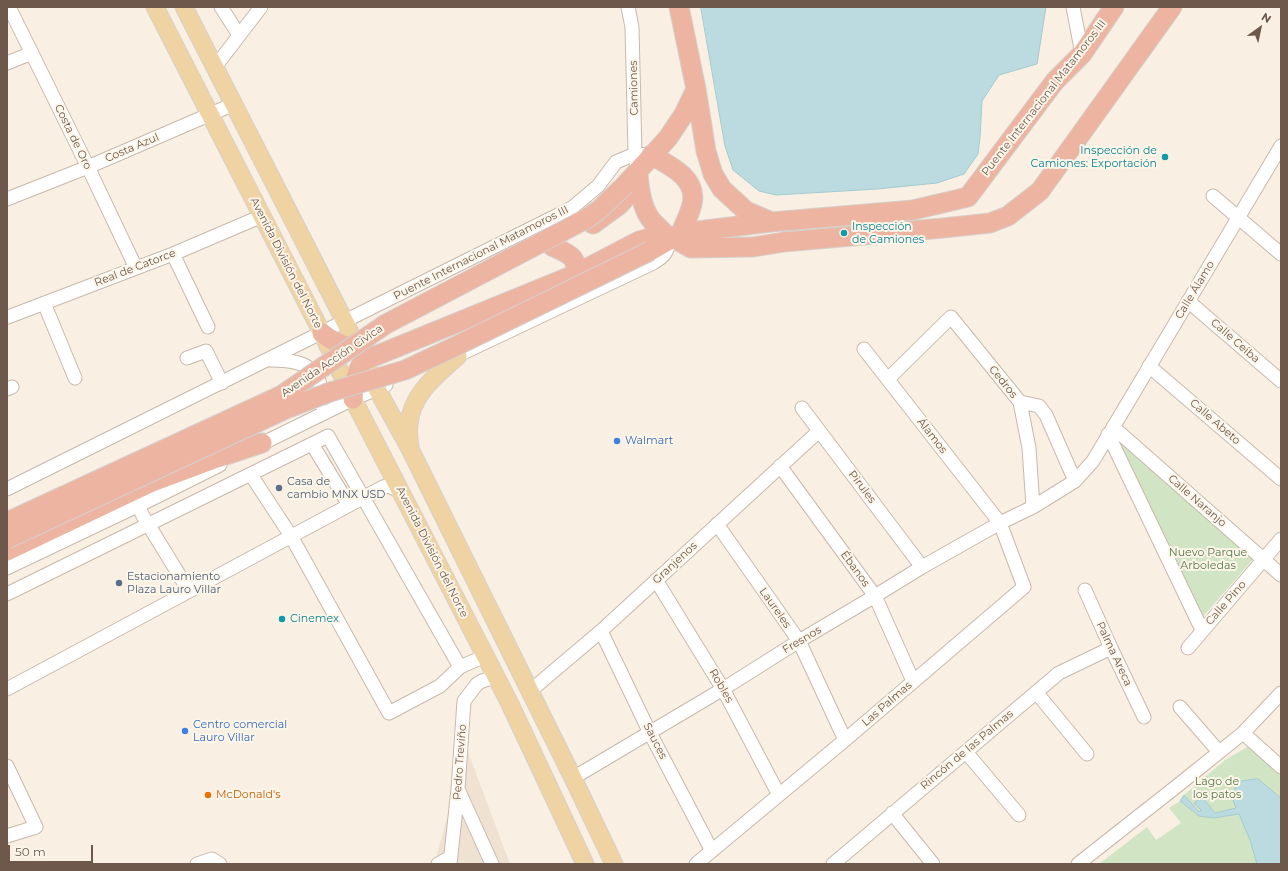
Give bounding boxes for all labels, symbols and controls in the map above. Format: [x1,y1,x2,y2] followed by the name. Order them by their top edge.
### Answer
[1240,8,1280,48] north arrow
[1259,10,1274,26] text: N
[979,17,1109,179] street label: Puente Internacional Matamoros III
[627,60,641,116] street label: Camiones
[52,102,94,172] street label: Costa de Oro
[103,131,161,165] street label: Costa Azul
[1030,144,1157,170] place label: Inspección de Camiones: Exportación
[1160,152,1170,162] marker: Inspección de Camiones: Exportación
[247,195,325,331] street label: Avenida División del Norte
[391,203,571,303] street label: Puente Internacional Matamoros III
[852,220,924,246] place label: Inspección de Camiones
[839,228,849,238] marker: Inspección de Camiones
[92,246,178,290] street label: Real de Catorce
[1172,259,1218,321] street label: Calle Álamo
[1208,316,1262,366] street label: Calle Ceiba
[279,322,385,400] street label: Avenida Acción Civica
[986,363,1020,401] street label: Cedros
[1187,396,1243,448] street label: Calle Abeto
[914,416,950,456] street label: Álamos
[625,434,673,448] place label: Walmart
[612,436,622,446] marker: Walmart
[845,468,879,506] street label: Pirules
[1165,472,1229,530] street label: Calle Naranjo
[287,475,385,501] place label: Casa de cambio MNX USD
[274,483,284,493] marker: Casa de cambio MNX USD
[393,484,471,620] street label: Avenida División del Norte
[650,539,700,587] street label: Granjenos
[1169,546,1247,572] park label: Nuevo Parque Arboledas
[838,549,872,589] street label: Ébanos
[127,570,221,596] place label: Estacionamiento Plaza Lauro Villar
[114,578,124,588] marker: Estacionamiento Plaza Lauro Villar
[1203,578,1249,628] street label: Calle Pino
[756,585,794,631] street label: Laureles
[290,612,339,626] place label: Cinemex
[277,614,287,624] marker: Cinemex
[1093,620,1135,688] street label: Palma Areca
[780,623,824,657] street label: Fresnos
[706,667,736,705] street label: Robles
[859,679,915,729] street label: Las Palmas
[918,707,1016,793] street label: Rincón de las Palmas
[193,718,287,744] place label: Centro comercial Lauro Villar
[640,721,670,761] street label: Sauces
[451,724,469,800] street label: Pedro Treviño
[180,726,190,736] marker: Centro comercial Lauro Villar
[1193,775,1241,801] park label: Lago de los patos
[216,788,281,802] place label: McDonald's
[203,790,213,800] marker: McDonald's
[10,837,95,863] scale bar
[15,844,46,859] text: 50 m

